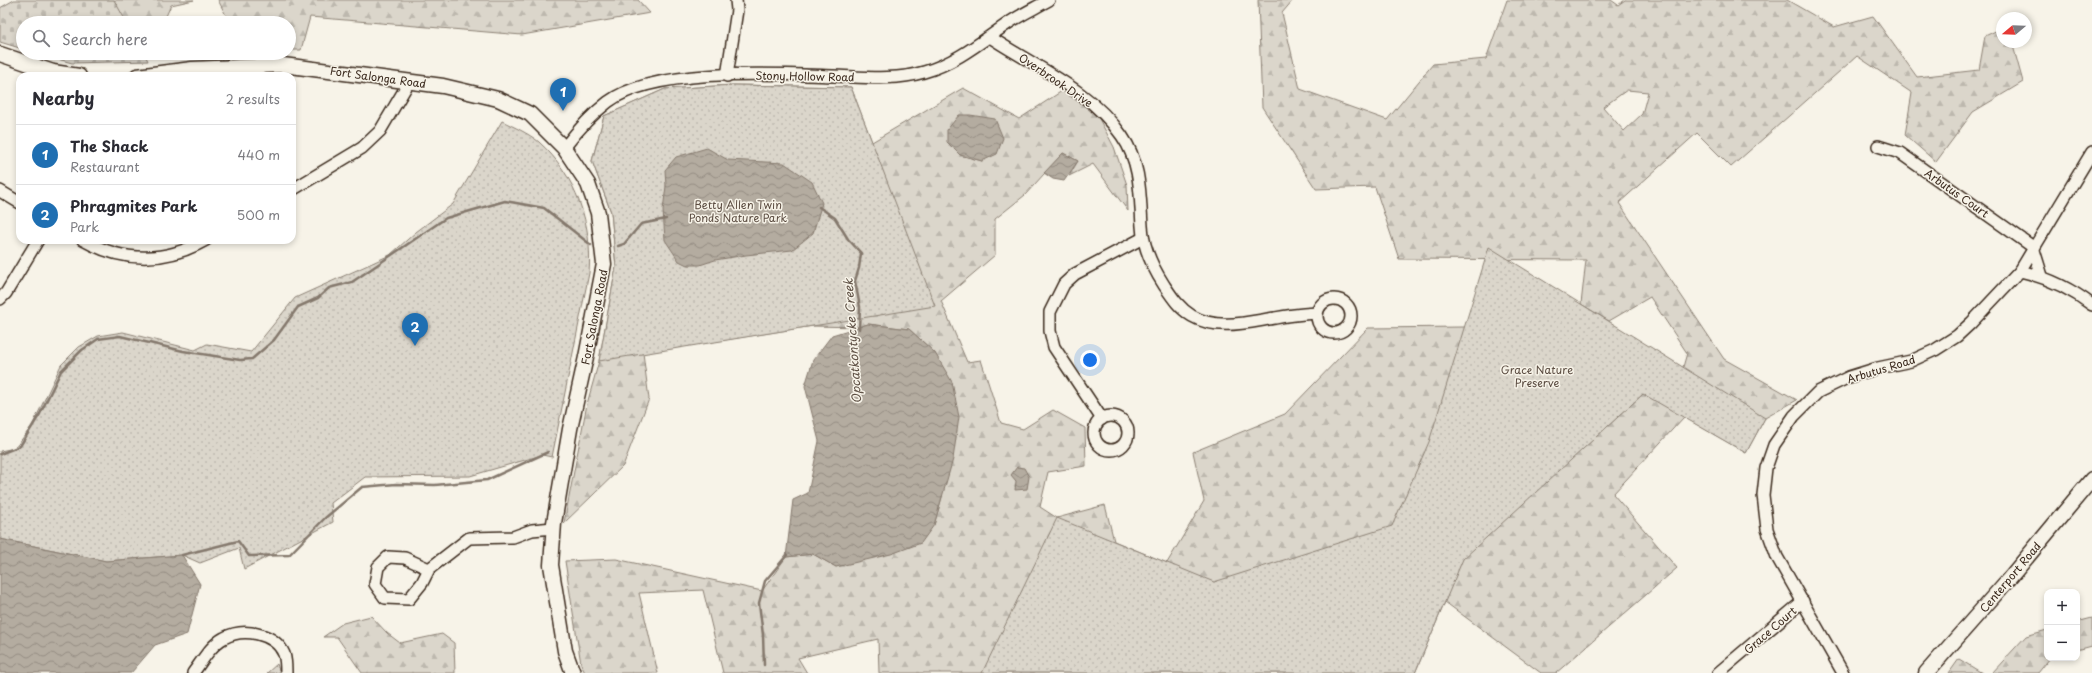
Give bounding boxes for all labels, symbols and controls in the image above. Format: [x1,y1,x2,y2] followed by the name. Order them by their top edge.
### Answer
[1996,12,2032,48] north arrow
[16,16,296,60] search box
[30,27,52,49] icon: search
[62,27,148,50] text: Search here
[1016,49,1097,111] street label: Overbrook Drive
[329,62,427,92] street label: Fort Salonga Road
[755,67,855,85] street label: Stony Hollow Road
[550,78,576,111] pin: 1
[32,85,94,111] text: Nearby
[226,89,280,108] text: 2 results
[70,134,149,157] text: The Shack
[42,145,48,164] text: 1
[237,145,280,164] text: 440 m
[70,157,140,176] text: Restaurant
[1921,164,1993,222] street label: Arbutus Court
[70,194,198,217] text: Phragmites Park
[689,196,788,226] park label: Betty Allen Twin Ponds Nature Park
[40,205,50,224] text: 2
[237,205,280,224] text: 500 m
[70,217,99,236] text: Park
[576,268,612,366] street label: Fort Salonga Road
[839,277,865,404] water label: Opcatkontycke Creek
[402,313,428,346] pin: 2
[1080,350,1100,370] your location
[1845,351,1917,387] street label: Arbutus Road
[1501,361,1573,391] park label: Grace Nature Preserve
[1975,538,2045,616] street label: Centerport Road
[2044,589,2080,661] map controls
[2044,589,2080,625] button: +
[1740,602,1800,658] street label: Grace Court
[2044,625,2080,661] button: −

